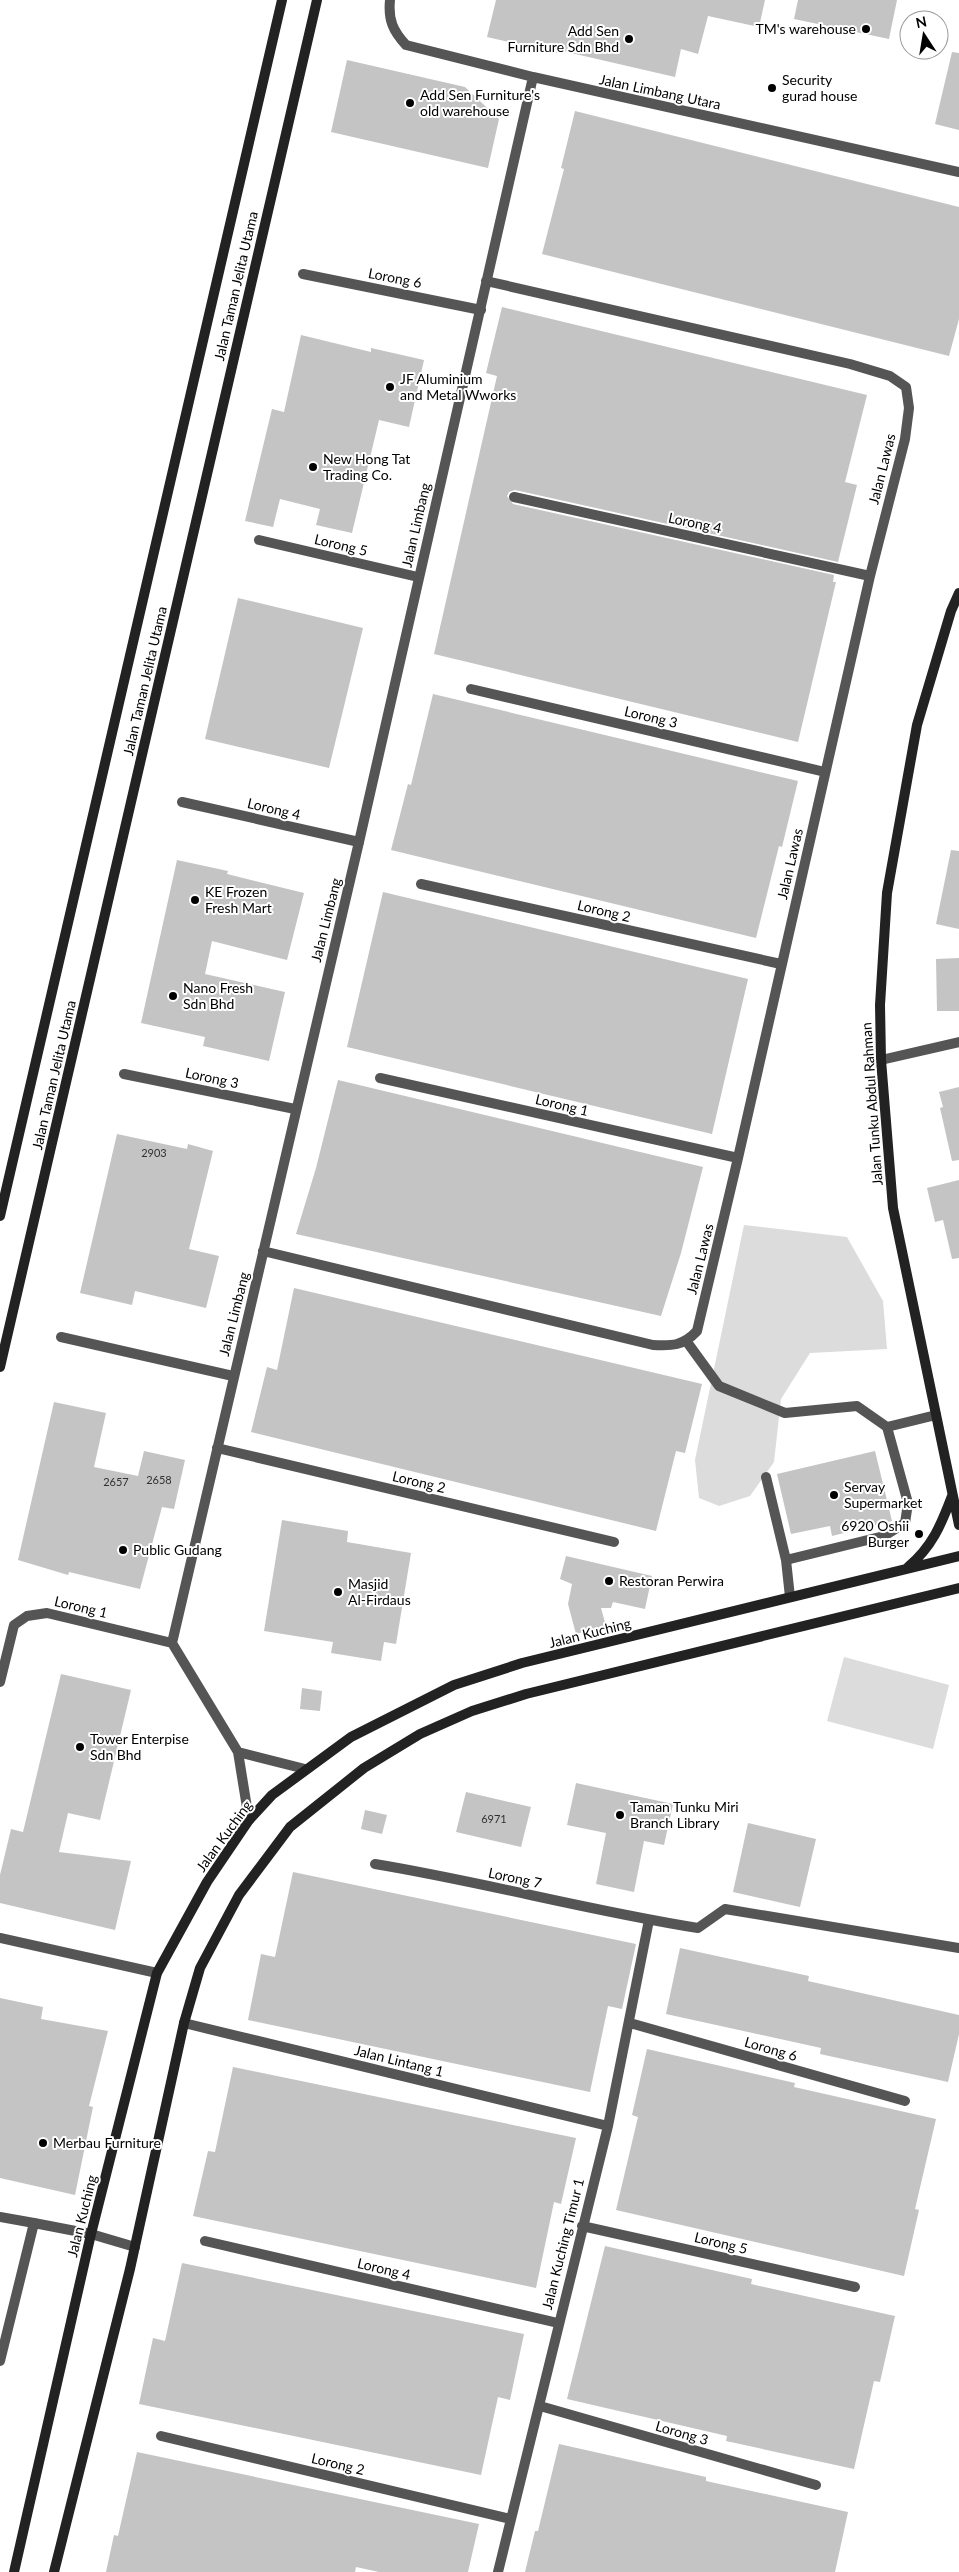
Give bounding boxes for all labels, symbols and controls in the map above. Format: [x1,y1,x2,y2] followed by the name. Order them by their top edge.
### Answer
[899,10,949,60] north arrow
[914,12,928,31] text: N
[756,20,856,37] place label: TM's warehouse
[508,22,619,55] place label: Add Sen Furniture Sdn Bhd
[860,23,872,35] marker: TM's warehouse
[623,33,635,45] marker: Add Sen Furniture Sdn Bhd
[598,70,722,113] street label: Jalan Limbang Utara
[782,71,857,104] place label: Security gurad house
[766,82,778,94] marker: Security gurad house
[420,86,540,119] place label: Add Sen Furniture's old warehouse
[404,97,416,109] marker: Add Sen Furniture's old warehouse
[210,209,261,362] street label: Jalan Taman Jelita Utama
[367,264,423,291] street label: Lorong 6
[400,370,516,403] place label: JF Aluminium and Metal Wworks
[384,381,396,393] marker: JF Aluminium and Metal Wworks
[865,432,899,506] street label: Jalan Lawas
[323,450,410,483] place label: New Hong Tat Trading Co.
[307,461,319,473] marker: New Hong Tat Trading Co.
[398,481,433,569] street label: Jalan Limbang
[667,509,723,536] street label: Lorong 4
[313,530,369,559] street label: Lorong 5
[119,604,170,757] street label: Jalan Taman Jelita Utama
[623,702,679,731] street label: Lorong 3
[246,794,302,823] street label: Lorong 4
[773,827,806,901] street label: Jalan Lawas
[307,876,344,964] street label: Jalan Limbang
[205,883,272,916] place label: KE Frozen Fresh Mart
[189,894,201,906] marker: KE Frozen Fresh Mart
[576,896,632,925] street label: Lorong 2
[183,979,253,1012] place label: Nano Fresh Sdn Bhd
[167,990,179,1002] marker: Nano Fresh Sdn Bhd
[28,998,79,1151] street label: Jalan Taman Jelita Utama
[857,1022,886,1186] street label: Jalan Tunku Abdul Rahman
[184,1064,240,1091] street label: Lorong 3
[534,1090,590,1119] street label: Lorong 1
[141,1146,167,1159] house number: 2903
[683,1222,717,1296] street label: Jalan Lawas
[215,1270,252,1358] street label: Jalan Limbang
[391,1467,447,1496] street label: Lorong 2
[146,1473,172,1486] house number: 2658
[103,1475,129,1488] house number: 2657
[844,1478,922,1511] place label: Servay Supermarket
[828,1489,840,1501] marker: Servay Supermarket
[841,1517,909,1550] place label: 6920 Oshii Burger
[913,1528,925,1540] marker: 6920 Oshii Burger
[133,1541,222,1558] place label: Public Gudang
[117,1544,129,1556] marker: Public Gudang
[619,1572,724,1589] place label: Restoran Perwira
[348,1575,411,1608] place label: Masjid Al-Firdaus
[603,1575,615,1587] marker: Restoran Perwira
[332,1586,344,1598] marker: Masjid Al-Firdaus
[53,1592,109,1621] street label: Lorong 1
[547,1614,633,1651] street label: Jalan Kuching
[90,1730,189,1763] place label: Tower Enterpise Sdn Bhd
[74,1741,86,1753] marker: Tower Enterpise Sdn Bhd
[192,1797,255,1875] street label: Jalan Kuching
[630,1798,739,1831] place label: Taman Tunku Miri Branch Library
[614,1809,626,1821] marker: Taman Tunku Miri Branch Library
[481,1812,507,1825] house number: 6971
[487,1864,543,1891] street label: Lorong 7
[743,2033,800,2064] street label: Lorong 6
[353,2041,445,2080] street label: Jalan Lintang 1
[53,2134,161,2151] place label: Merbau Furniture
[37,2137,49,2149] marker: Merbau Furniture
[63,2173,100,2259] street label: Jalan Kuching
[538,2177,587,2311] street label: Jalan Kuching Timur 1
[693,2228,749,2257] street label: Lorong 5
[356,2254,412,2283] street label: Lorong 4
[654,2417,711,2448] street label: Lorong 3
[310,2449,366,2478] street label: Lorong 2

